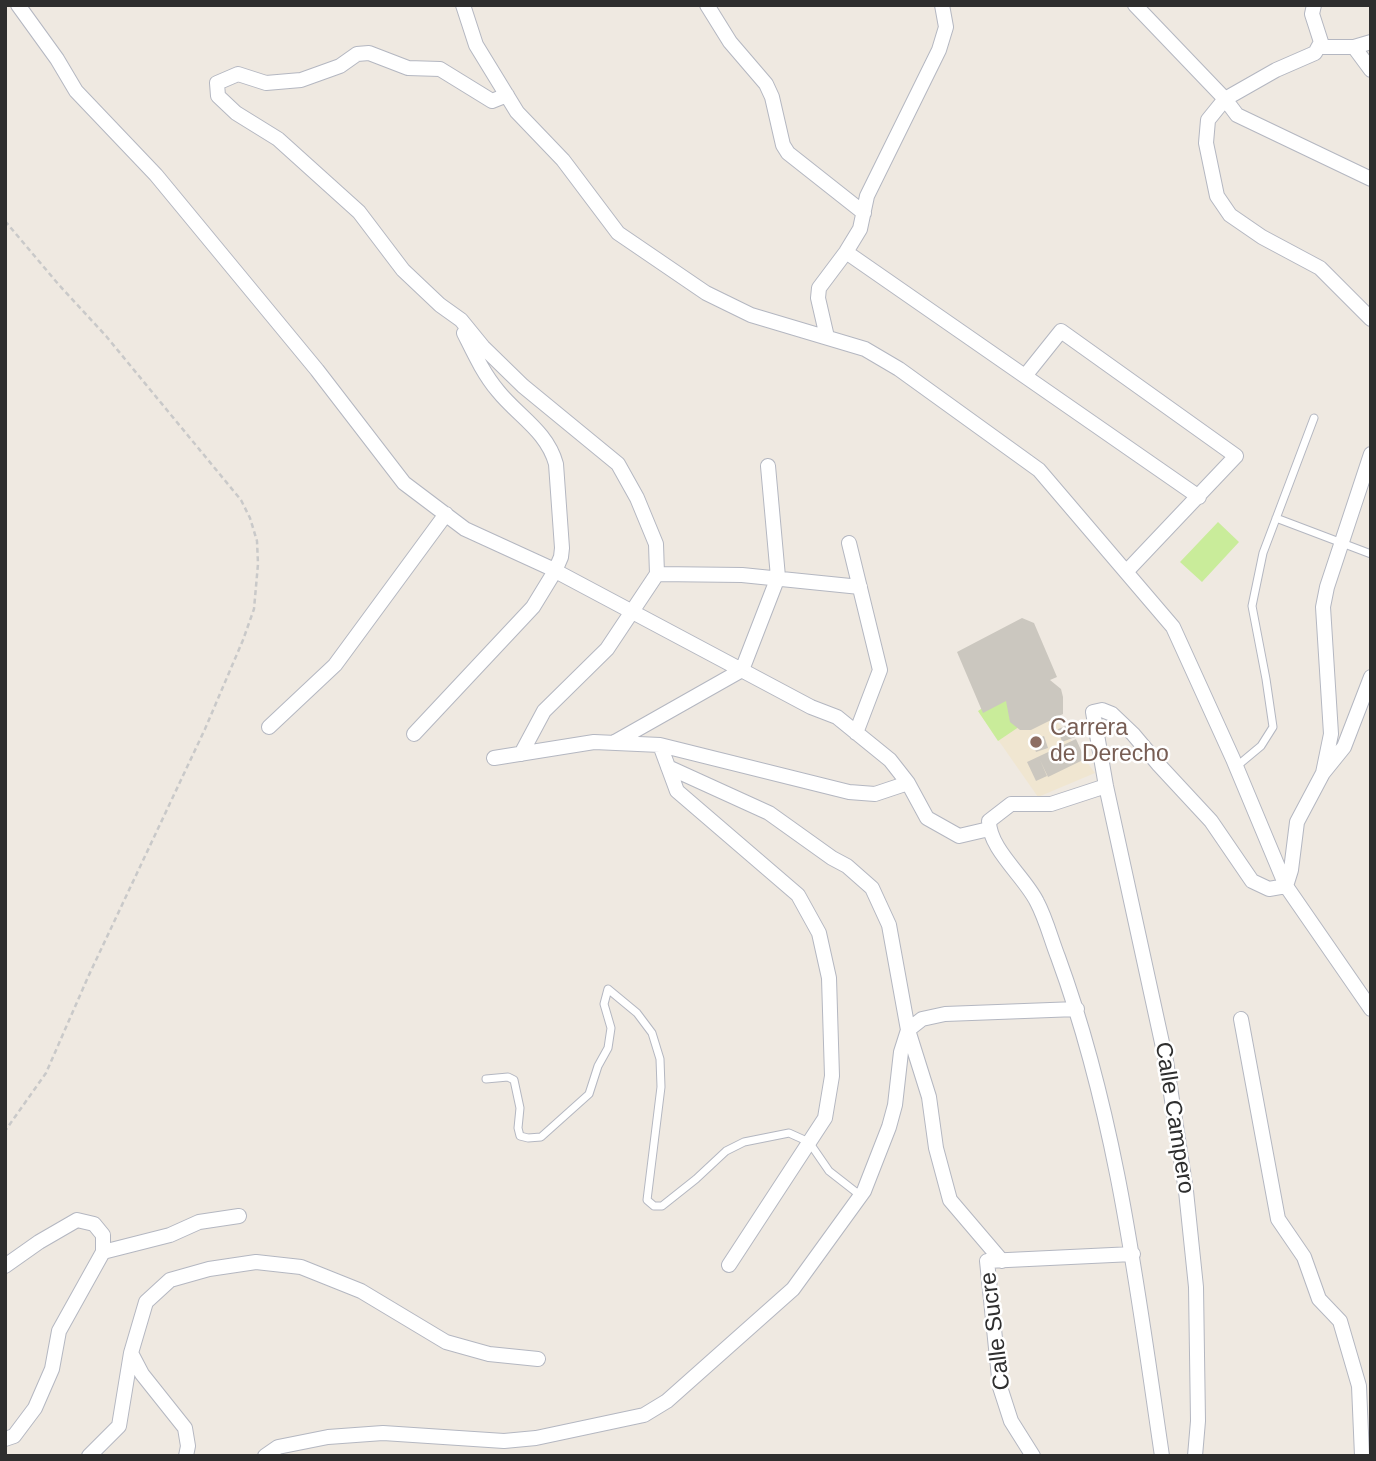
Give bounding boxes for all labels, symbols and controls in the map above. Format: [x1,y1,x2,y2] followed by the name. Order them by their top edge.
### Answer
[1050,715,1169,769] place label: Carrera de Derecho
[1028,734,1044,750] marker: Carrera de Derecho
[1148,1040,1200,1196] street label: Calle Campero
[975,1270,1017,1392] street label: Calle Sucre

